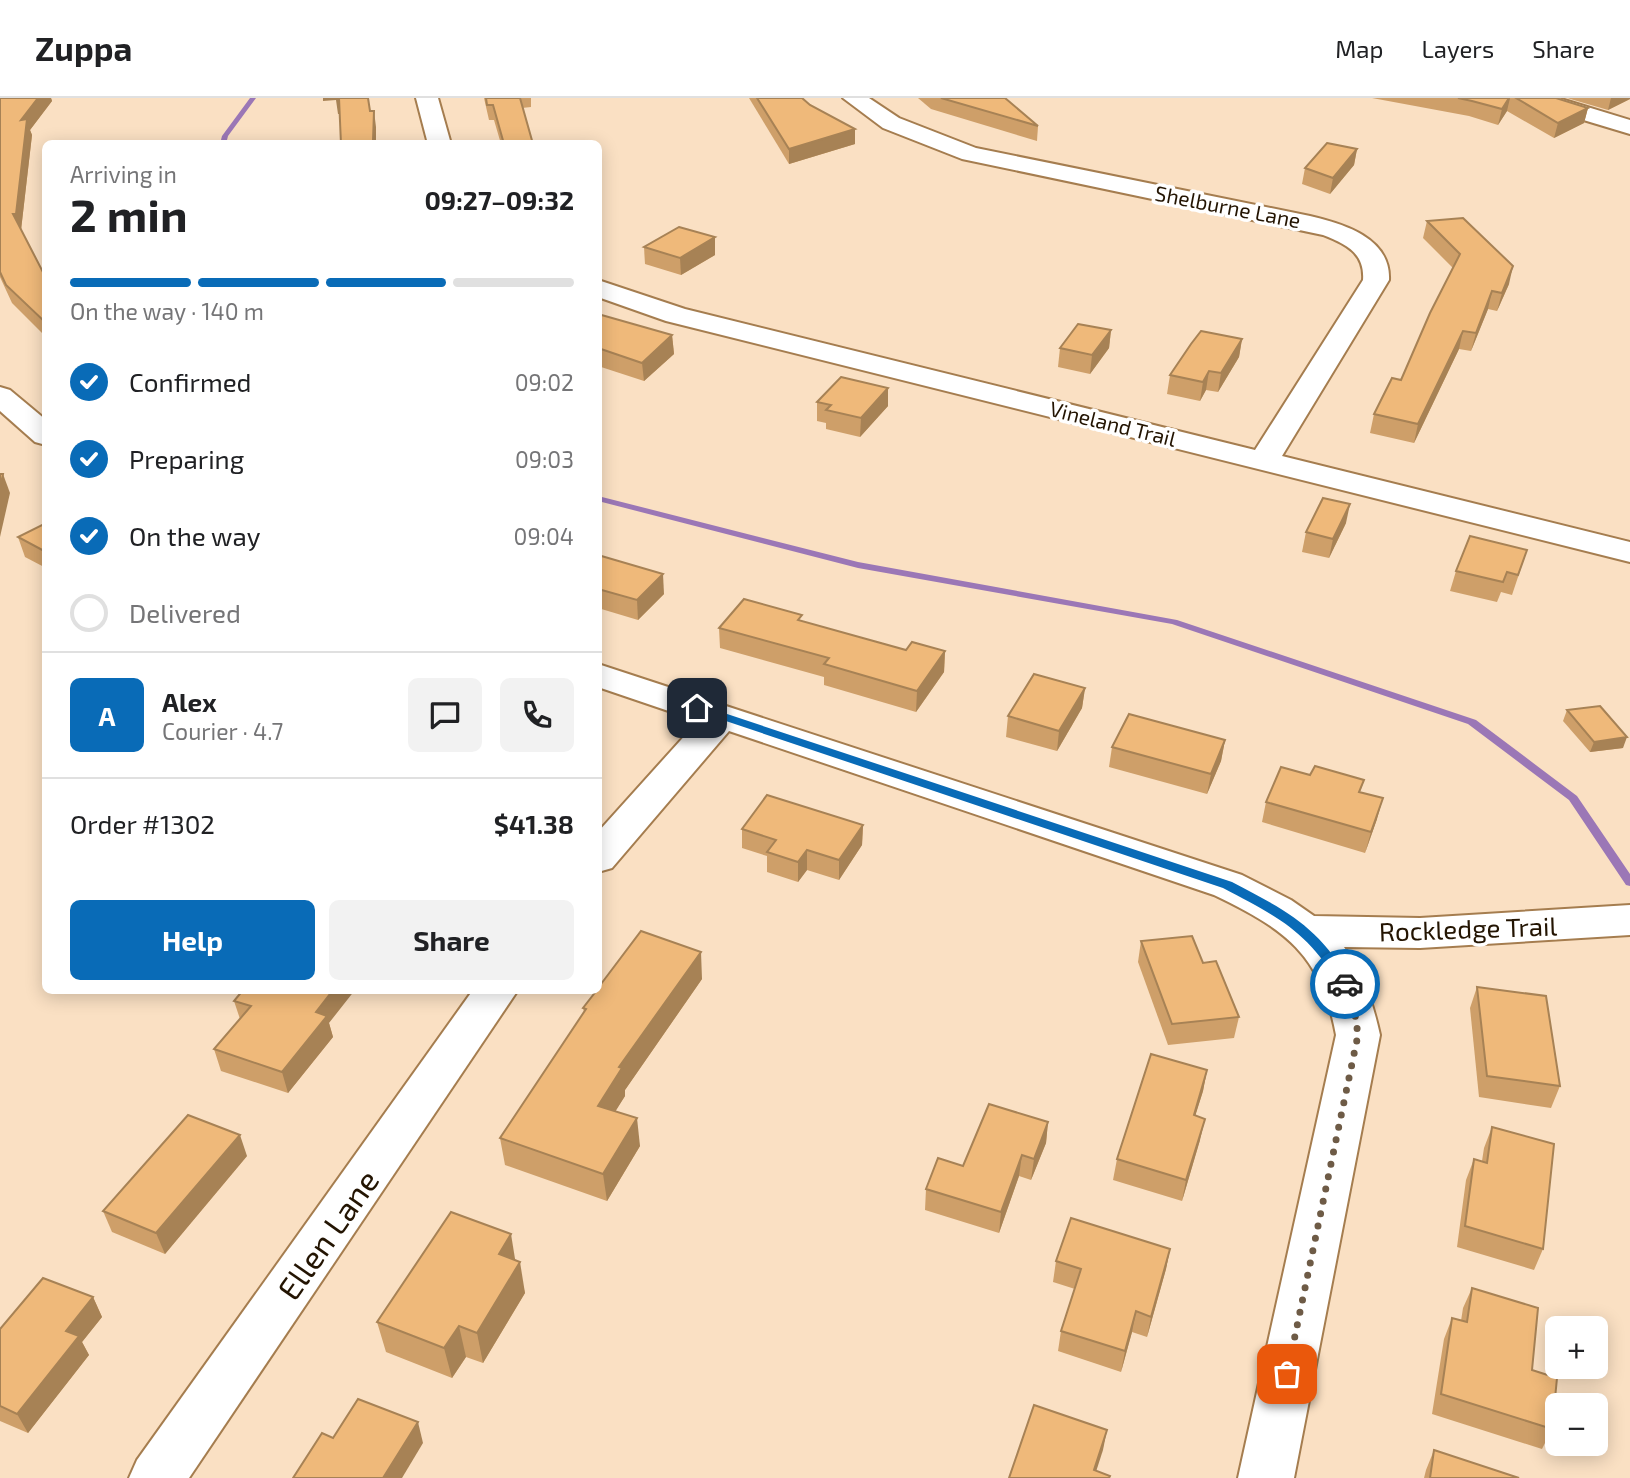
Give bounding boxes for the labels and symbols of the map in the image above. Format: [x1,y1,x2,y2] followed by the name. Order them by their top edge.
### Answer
[1153,180,1303,232] street label: Shelburne Lane
[1047,395,1179,451] street label: Vineland Trail
[667,678,727,738] pin
[1378,909,1558,947] street label: Rockledge Trail
[1310,949,1380,1019] courier
[269,1162,385,1306] street label: Ellen Lane
[1257,1344,1317,1404] pin

